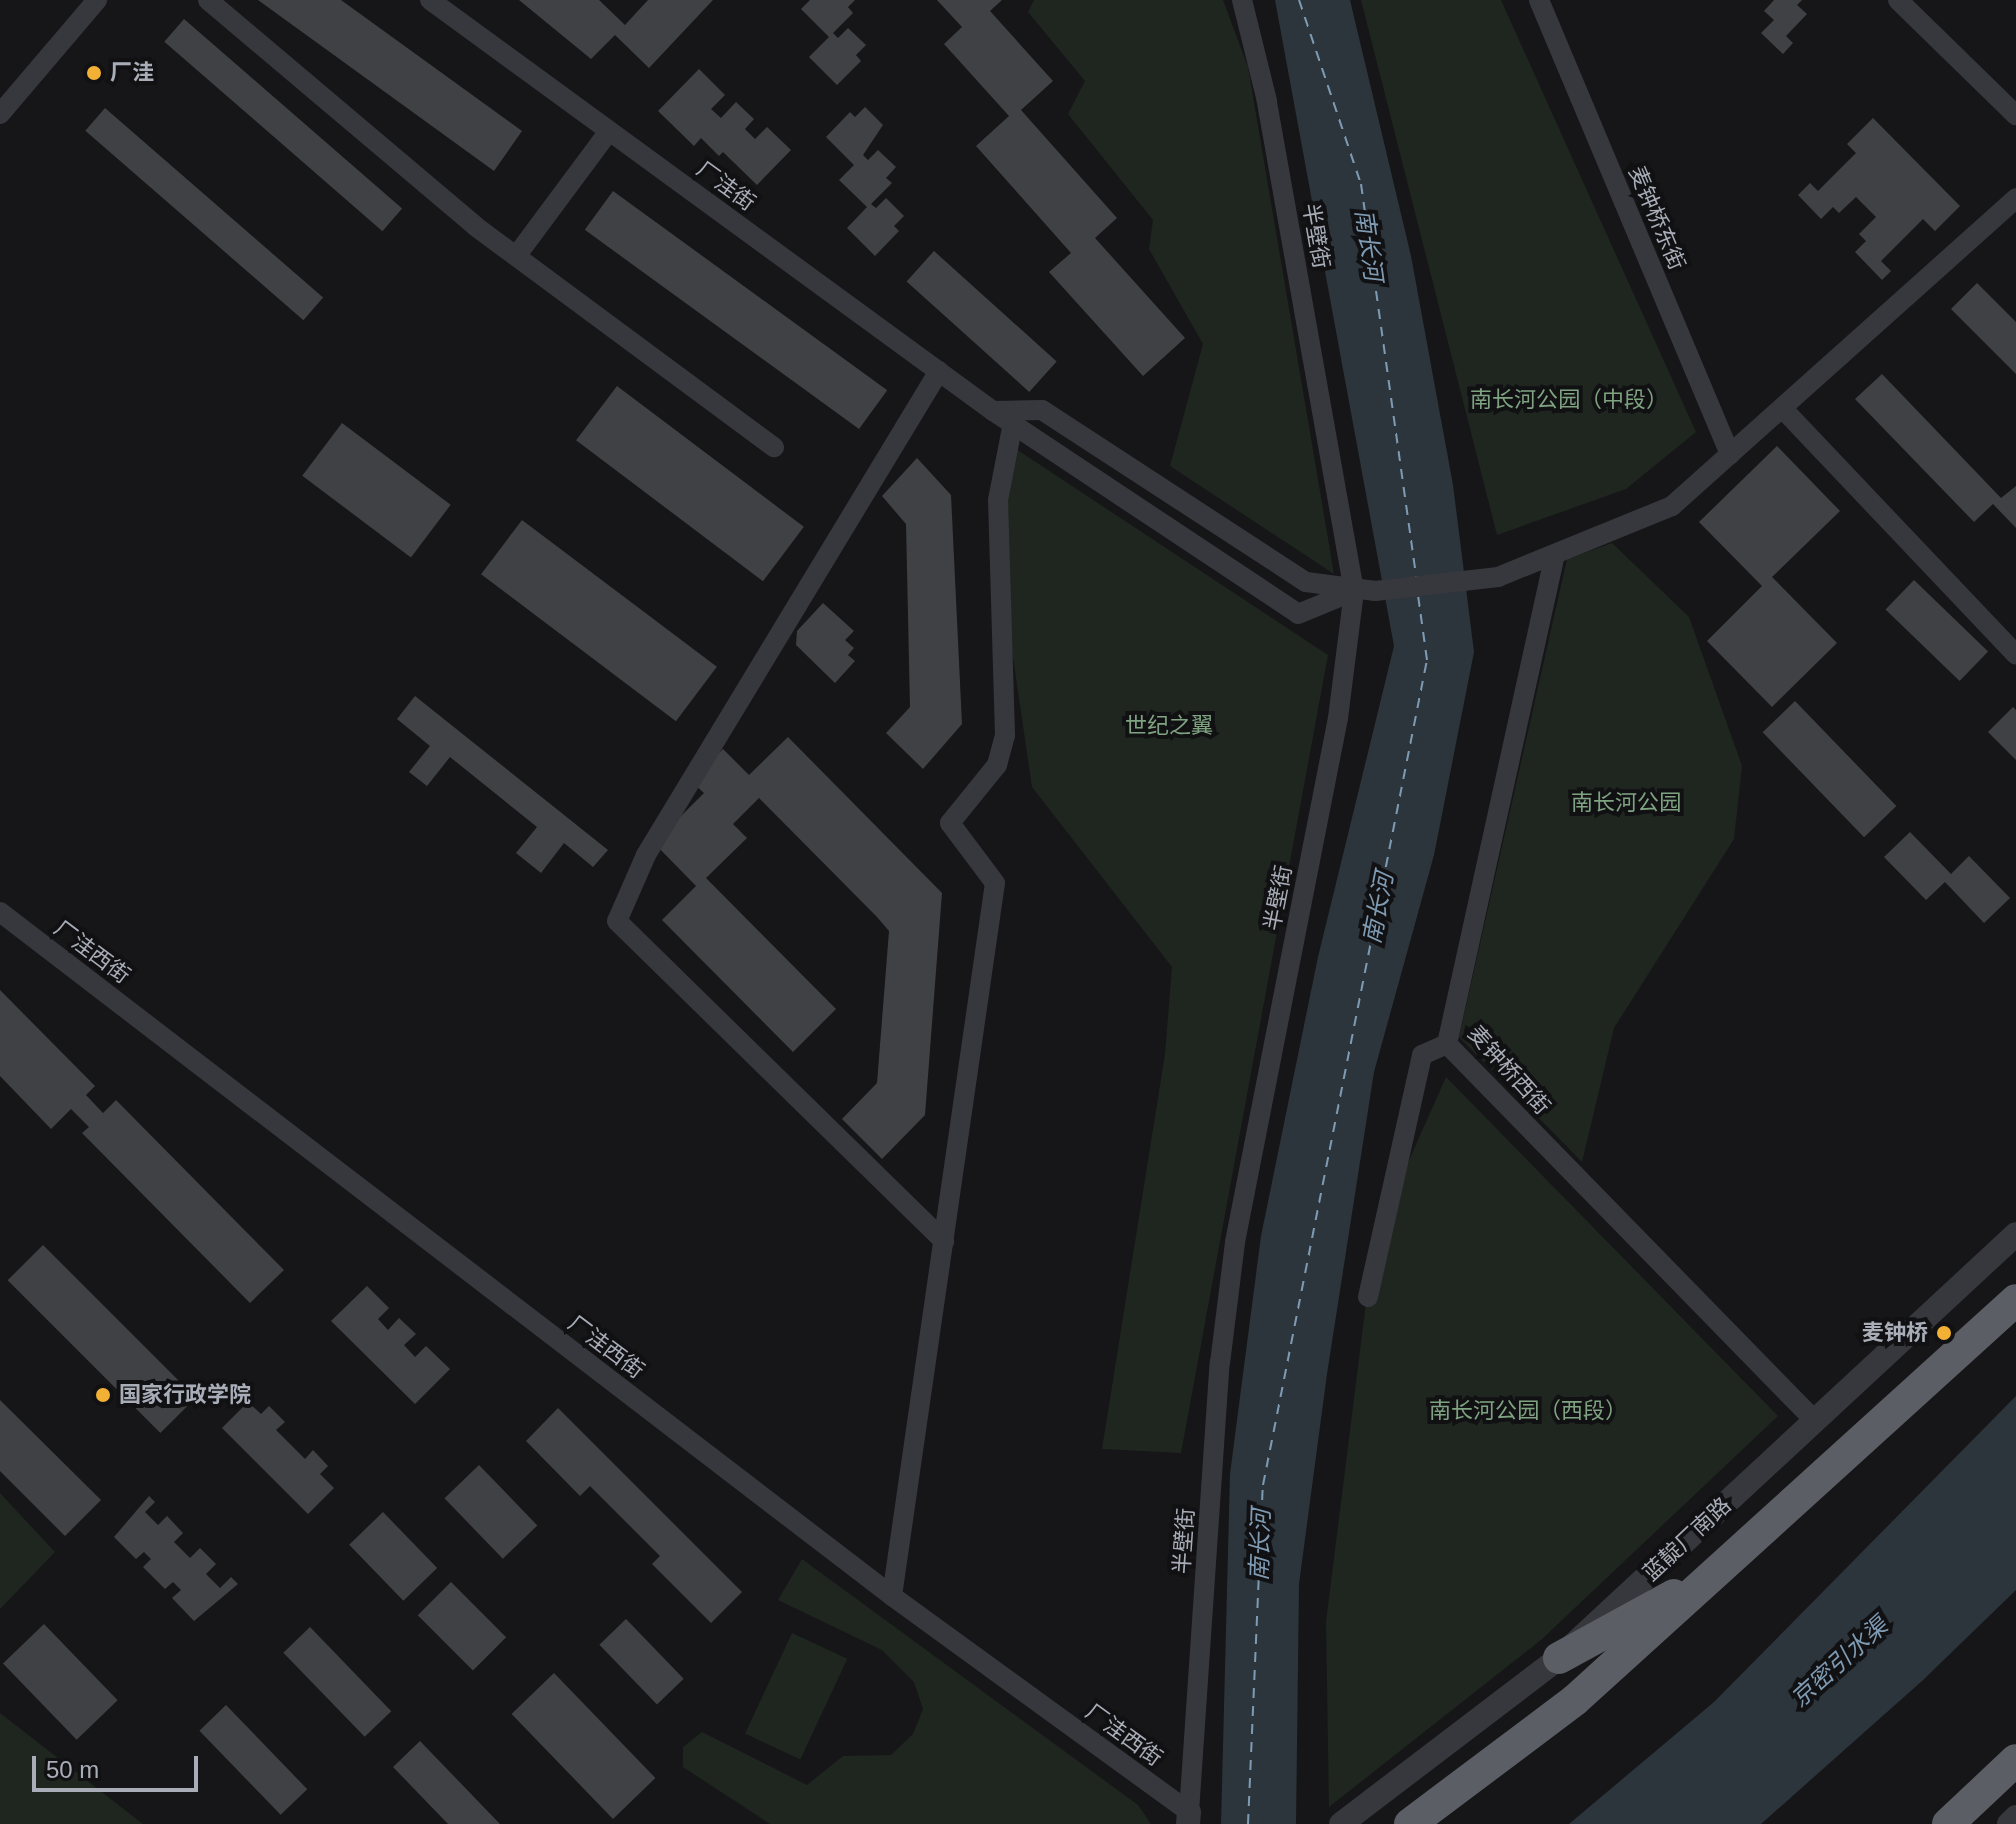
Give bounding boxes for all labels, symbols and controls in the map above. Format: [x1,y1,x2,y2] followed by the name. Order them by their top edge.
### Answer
[110,60,154,86] place label: 厂洼
[85,64,103,82] marker: 厂洼
[692,156,760,216] street label: 厂洼街
[1623,162,1691,274] street label: 麦钟桥东街
[1297,201,1335,271] street label: 半壁街
[1350,207,1388,283] water label: 南长河
[1470,387,1668,413] park label: 南长河公园（中段）
[1125,713,1213,739] park label: 世纪之翼
[1571,790,1681,816] park label: 南长河公园
[1259,863,1297,933] street label: 半壁街
[1357,870,1399,946] water label: 南长河
[49,915,135,989] street label: 厂洼西街
[1462,1020,1556,1120] street label: 麦钟桥西街
[563,1310,649,1384] street label: 厂洼西街
[1862,1320,1928,1346] place label: 麦钟桥
[1935,1324,1953,1342] marker: 麦钟桥
[119,1382,251,1408] place label: 国家行政学院
[94,1386,112,1404] marker: 国家行政学院
[1429,1398,1627,1424] park label: 南长河公园（西段）
[1638,1492,1736,1586] street label: 蓝靛厂南路
[1169,1507,1199,1575] street label: 半壁街
[1244,1509,1276,1581] water label: 南长河
[1785,1611,1893,1713] water label: 京密引水渠
[1081,1698,1167,1772] street label: 厂洼西街
[36,1740,202,1790] scale bar
[46,1756,99,1783] text: 50 m

